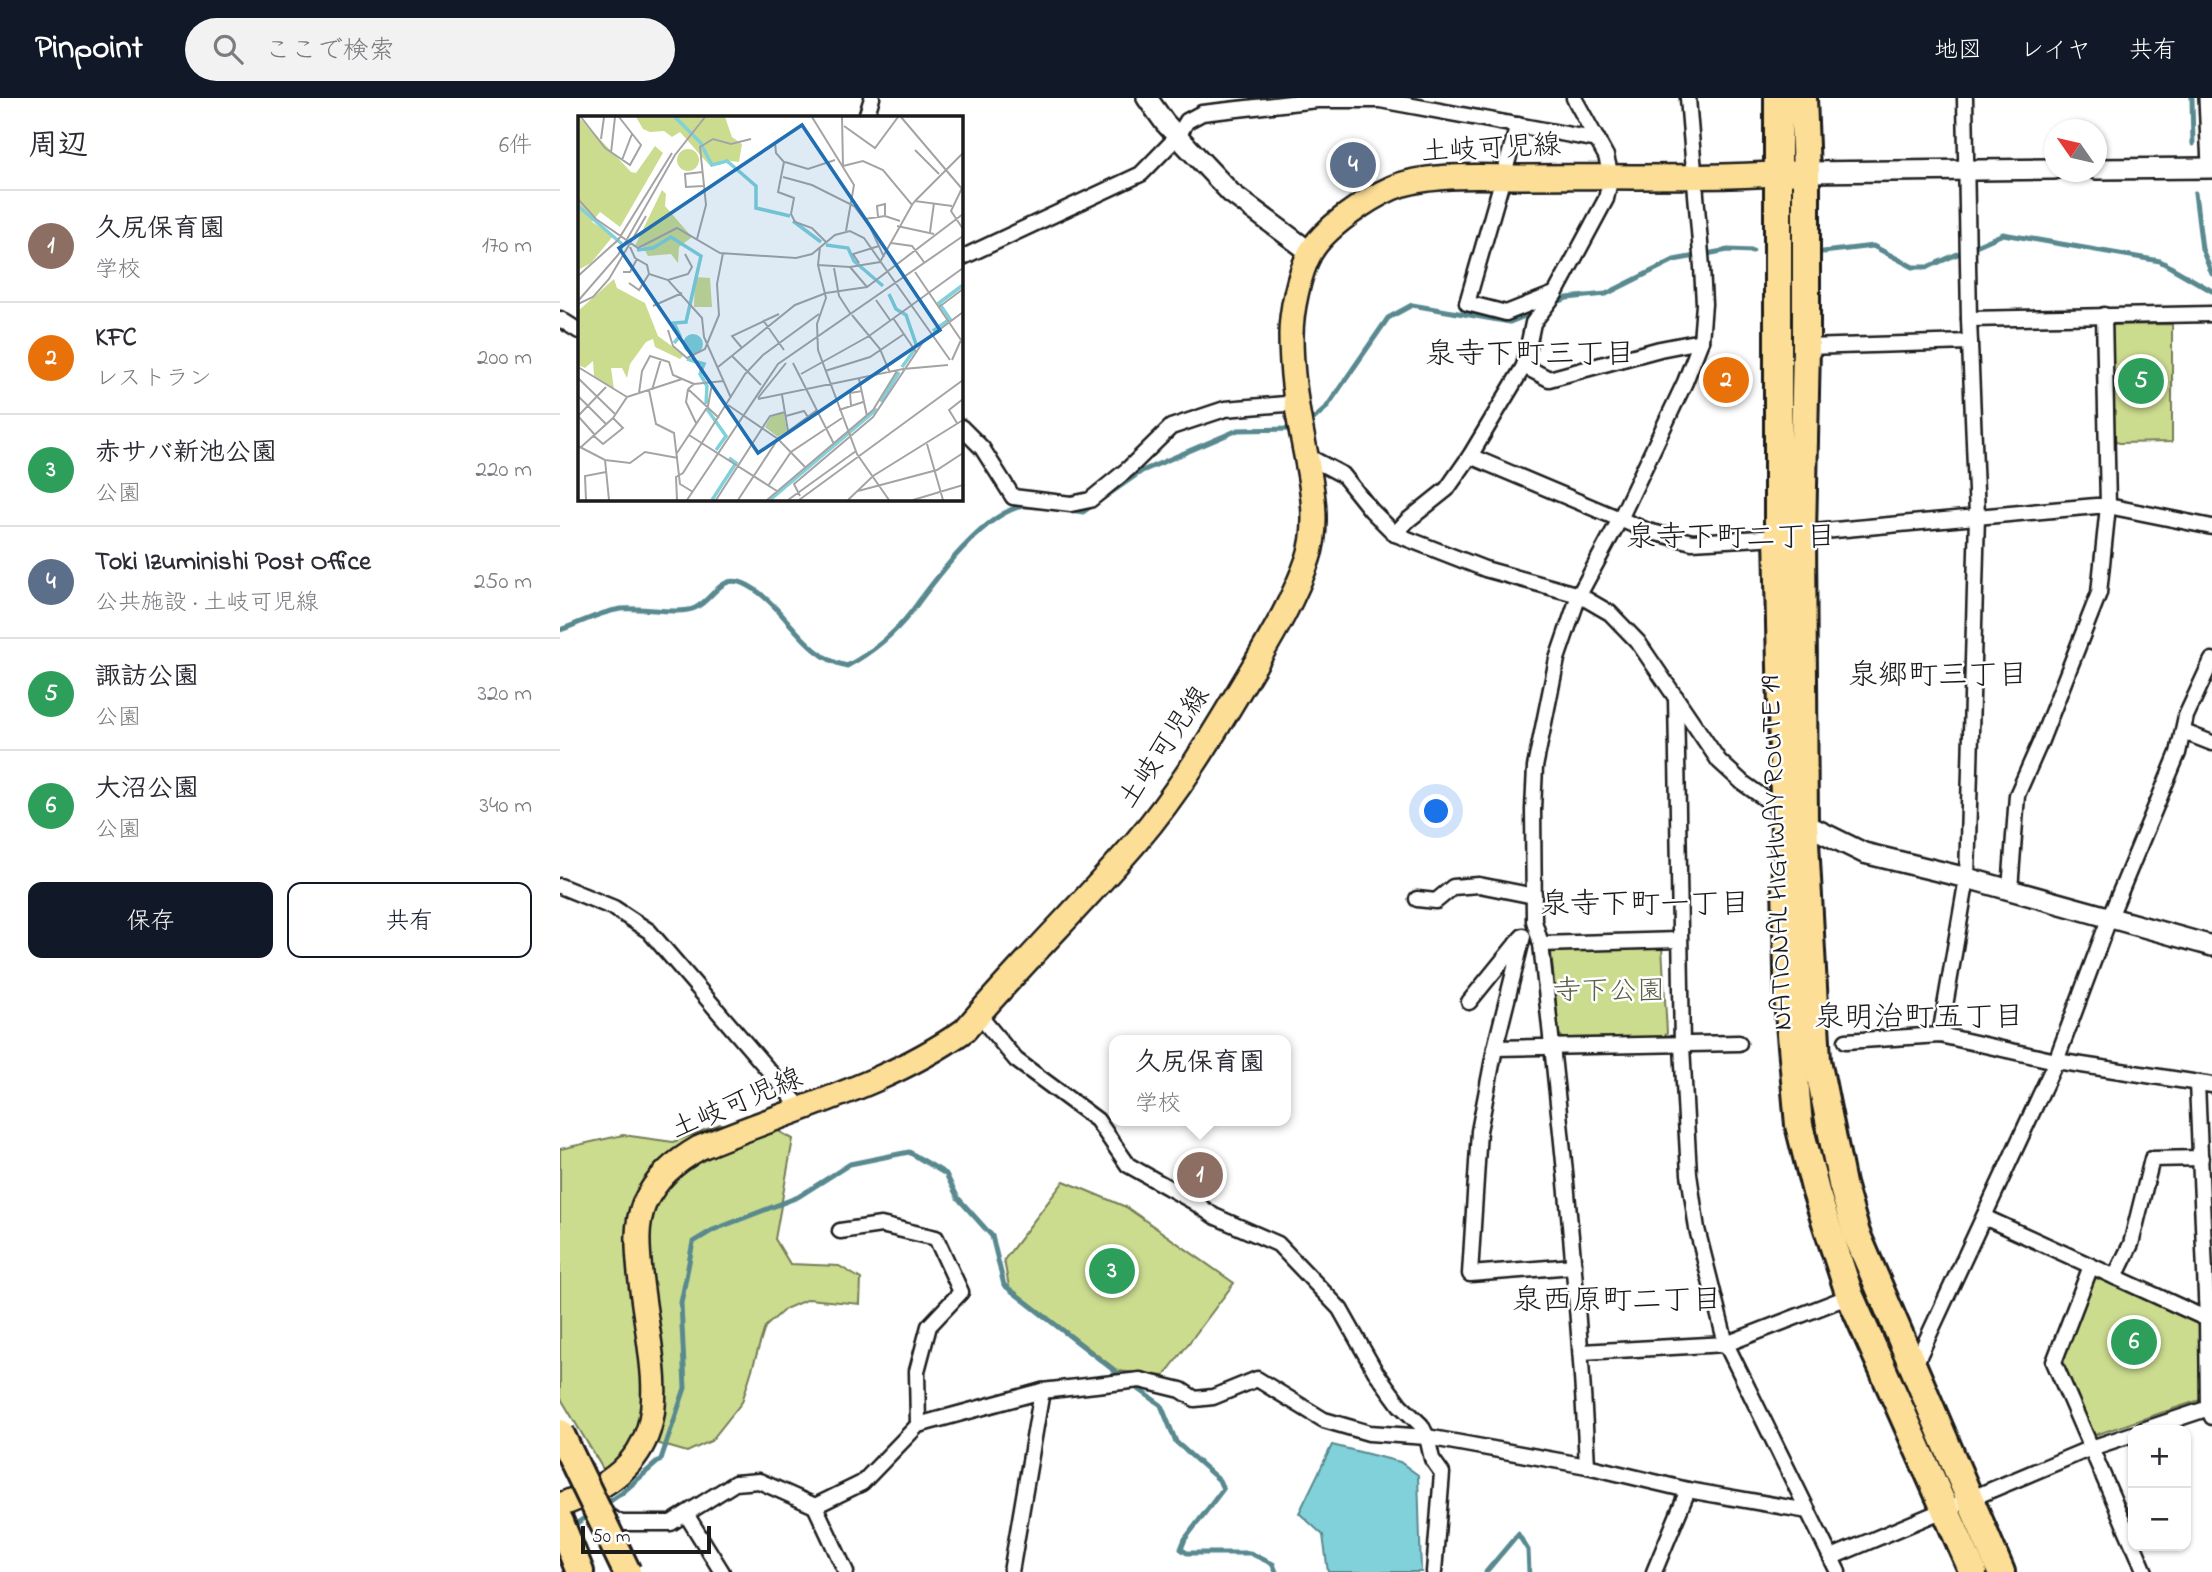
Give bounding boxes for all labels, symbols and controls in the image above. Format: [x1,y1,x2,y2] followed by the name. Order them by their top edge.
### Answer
[185,18,675,81] search box
[35,25,143,73] text: Pinpoint
[209,30,247,68] icon: search
[265,33,395,71] text: ここで検索
[1934,34,1982,69] text: 地図
[2020,34,2091,69] text: レイヤ
[2129,34,2177,69] text: 共有
[578,116,962,500] inset map
[2044,119,2107,182] north arrow
[28,125,88,169] text: 周辺
[1420,126,1562,174] street label: 土岐可児線
[499,130,532,163] text: 6件
[1330,139,1376,191] pin: 4
[95,211,225,249] text: 久尻保育園
[47,230,55,263] text: 1
[482,230,532,263] text: 170 m
[95,254,141,287] text: 学校
[95,320,137,358] text: KFC
[1425,334,1635,378] district label: 泉寺下町三丁目
[45,342,57,375] text: 2
[477,342,532,375] text: 200 m
[1703,354,1749,406] pin: 2
[2118,355,2164,407] pin: 5
[95,363,212,396] text: レストラン
[95,435,277,473] text: 赤サバ新池公園
[46,454,56,487] text: 3
[476,454,532,487] text: 220 m
[95,478,141,511] text: 公園
[1626,517,1836,561] district label: 泉寺下町二丁目
[95,544,371,582] text: Toki Izuminishi Post Office
[46,566,56,599] text: 4
[474,566,532,599] text: 250 m
[95,587,318,620] text: 公共施設 · 土岐可児線
[1848,655,2028,699] district label: 泉郷町三丁目
[95,659,199,697] text: 諏訪公園
[1751,674,1805,1031] street label: NATIONAL HIGHWAY ROUTE 19
[44,678,58,711] text: 5
[478,678,532,711] text: 320 m
[1109,678,1221,818] street label: 土岐可児線
[95,702,141,735] text: 公園
[95,771,199,809] text: 大沼公園
[46,790,56,823] text: 6
[479,790,532,823] text: 340 m
[1419,794,1453,828] your location
[95,814,141,847] text: 公園
[28,882,273,958] button: 保存
[287,882,532,958] button: 共有
[1540,884,1750,928] district label: 泉寺下町一丁目
[1553,972,1665,1013] park label: 寺下公園
[1814,997,2024,1041] district label: 泉明治町五丁目
[1109,1035,1291,1126] popup
[1135,1045,1265,1083] text: 久尻保育園
[665,1059,809,1151] street label: 土岐可児線
[1135,1088,1181,1121] text: 学校
[1177,1149,1223,1201] pin: 1
[1089,1245,1135,1297] pin: 3
[1512,1280,1722,1324] district label: 泉西原町二丁目
[2111,1316,2157,1368] pin: 6
[2128,1425,2191,1551] map controls
[2128,1425,2191,1488] button: +
[2128,1488,2191,1551] button: −
[581,1523,710,1555] scale bar
[592,1524,631,1551] text: 50 m

